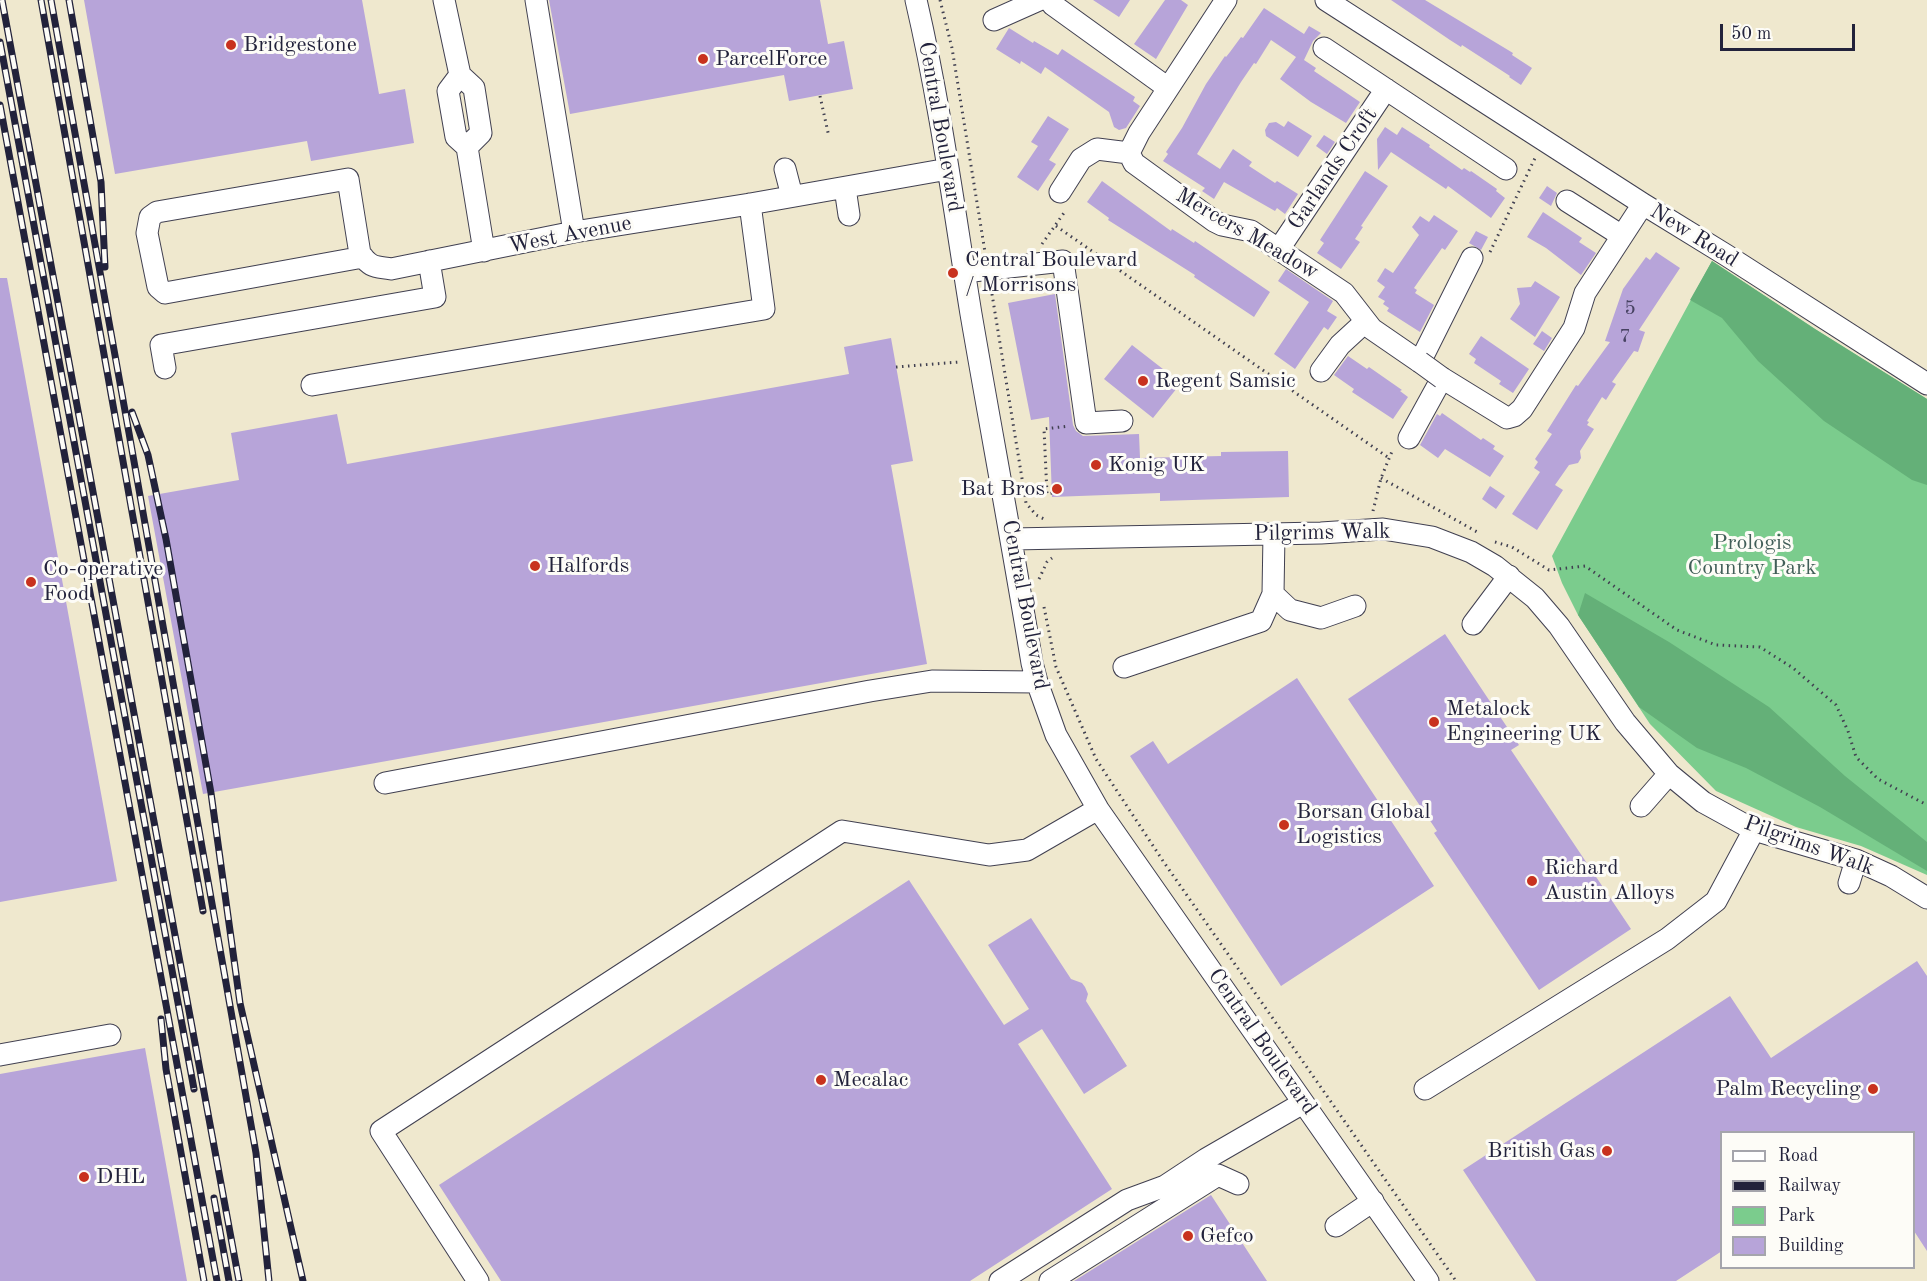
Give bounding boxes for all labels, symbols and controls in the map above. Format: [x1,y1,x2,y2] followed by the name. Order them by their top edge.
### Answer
[1723,12,1858,50] scale bar
[1731,25,1771,43] text: 50 m
[243,32,357,58] place label: Bridgestone
[224,38,238,52] marker: Bridgestone
[912,40,968,214] street label: Central Boulevard
[715,46,827,72] place label: ParcelForce
[696,52,710,66] marker: ParcelForce
[1283,103,1383,235] street label: Garlands Croft
[1171,182,1323,286] street label: Mercers Meadow
[1645,198,1743,274] street label: New Road
[506,210,634,260] street label: West Avenue
[965,247,1138,298] place label: Central Boulevard / Morrisons
[946,266,960,280] marker: Central Boulevard / Morrisons
[1624,297,1636,321] house number: 5
[1619,325,1631,349] house number: 7
[1155,368,1296,394] place label: Regent Samsic
[1136,374,1150,388] marker: Regent Samsic
[1108,452,1205,478] place label: Konig UK
[1089,458,1103,472] marker: Konig UK
[960,476,1045,502] place label: Bat Bros
[1050,482,1064,496] marker: Bat Bros
[996,518,1054,692] street label: Central Boulevard
[1253,519,1391,547] street label: Pilgrims Walk
[1687,530,1817,582] park label: Prologis Country Park
[547,553,629,579] place label: Halfords
[43,556,163,608] place label: Co-operative Food
[528,559,542,573] marker: Halfords
[24,575,38,589] marker: Co-operative Food
[1446,696,1602,748] place label: Metalock Engineering UK
[1427,715,1441,729] marker: Metalock Engineering UK
[1296,799,1430,850] place label: Borsan Global Logistics
[1740,810,1878,882] street label: Pilgrims Walk
[1277,818,1291,832] marker: Borsan Global Logistics
[1544,855,1675,906] place label: Richard Austin Alloys
[1525,874,1539,888] marker: Richard Austin Alloys
[1202,964,1322,1120] street label: Central Boulevard
[833,1067,908,1093] place label: Mecalac
[814,1073,828,1087] marker: Mecalac
[1715,1076,1861,1102] place label: Palm Recycling
[1866,1082,1880,1096] marker: Palm Recycling
[1720,1131,1915,1269] legend
[1487,1138,1595,1164] place label: British Gas
[1600,1144,1614,1158] marker: British Gas
[1778,1147,1818,1165] text: Road
[96,1164,145,1190] place label: DHL
[77,1170,91,1184] marker: DHL
[1778,1177,1841,1195] text: Railway
[1778,1207,1815,1225] text: Park
[1200,1223,1254,1249] place label: Gefco
[1181,1229,1195,1243] marker: Gefco
[1778,1237,1843,1255] text: Building

